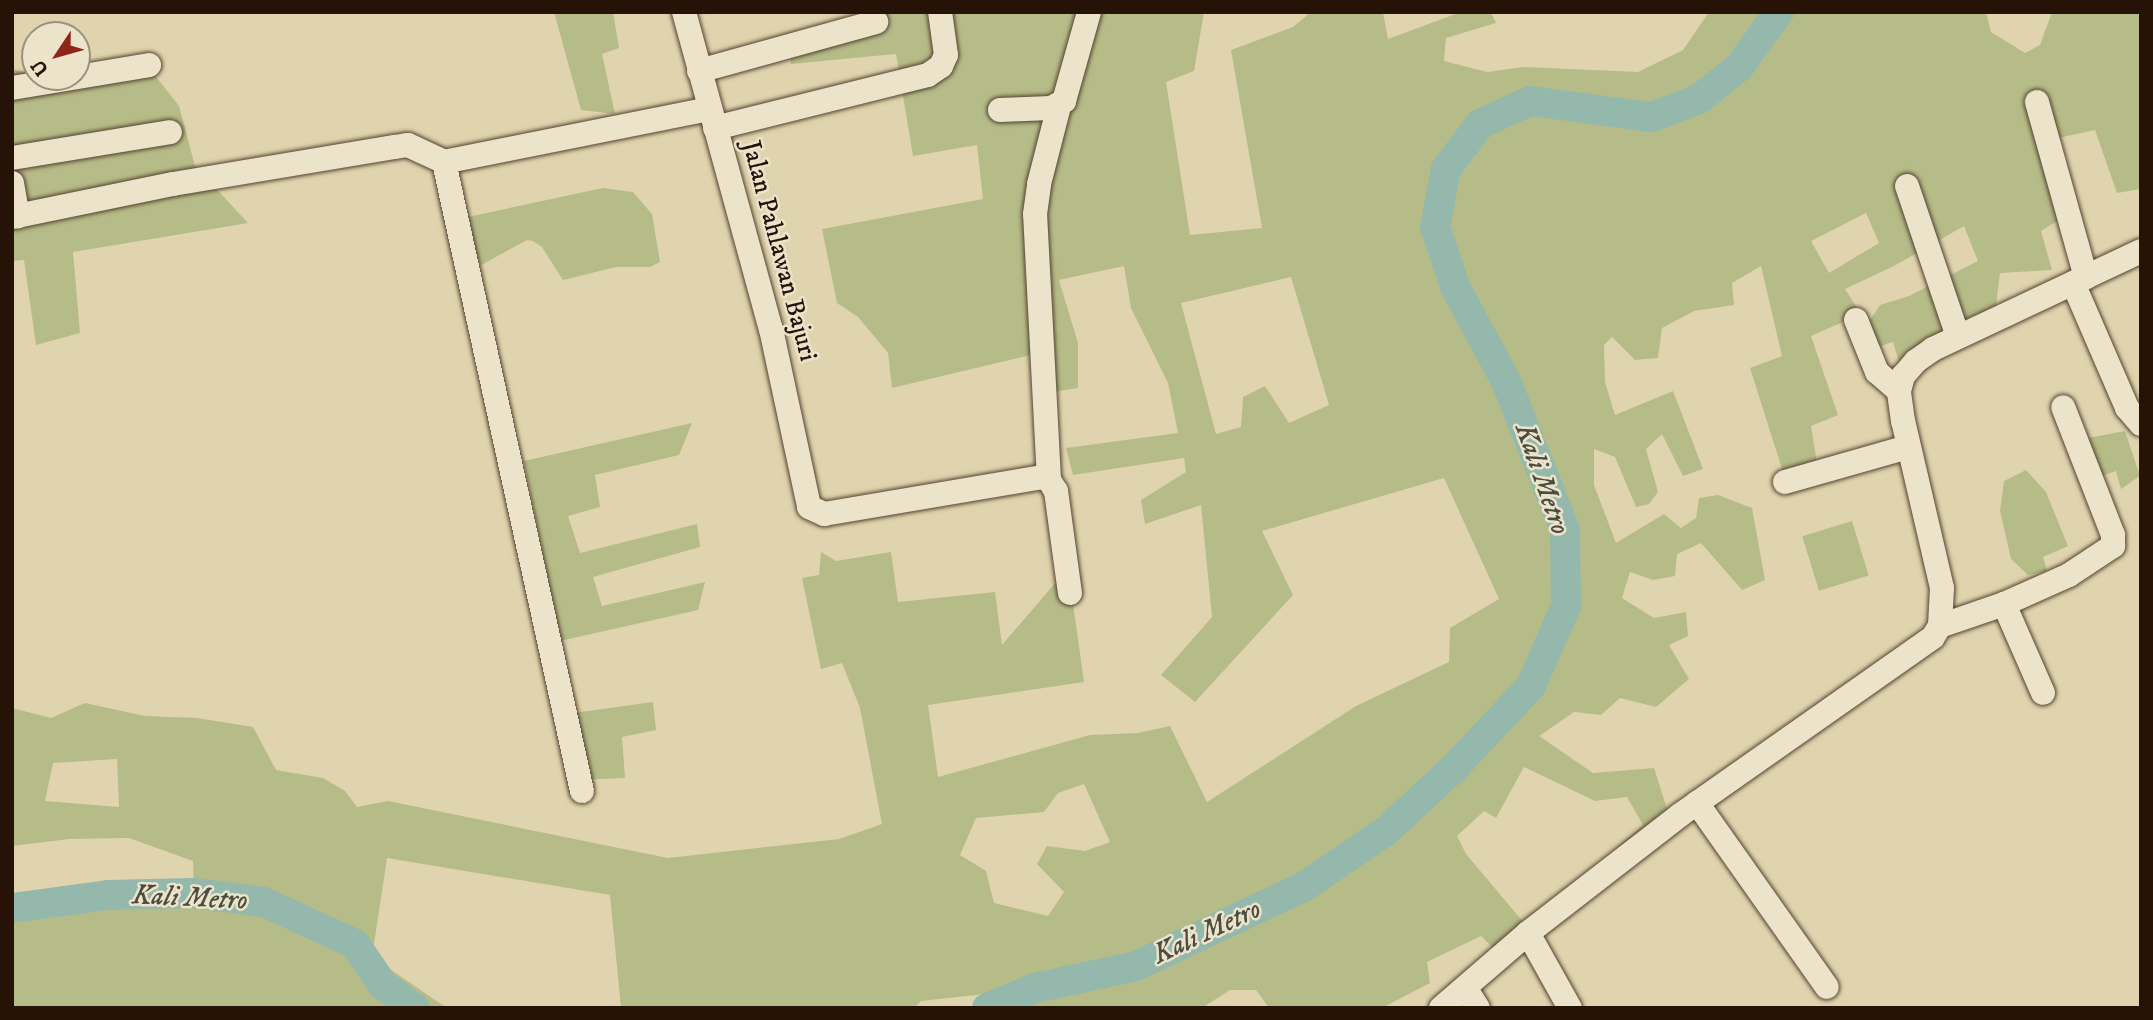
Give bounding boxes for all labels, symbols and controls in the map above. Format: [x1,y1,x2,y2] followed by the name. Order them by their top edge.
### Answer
[21,21,91,91] north arrow
[27,55,54,80] text: U
[735,137,823,365] street label: Jalan Pahlawan Bajuri
[1507,419,1577,539] water label: Kali Metro
[132,878,248,918] water label: Kali Metro
[1148,892,1266,972] water label: Kali Metro

